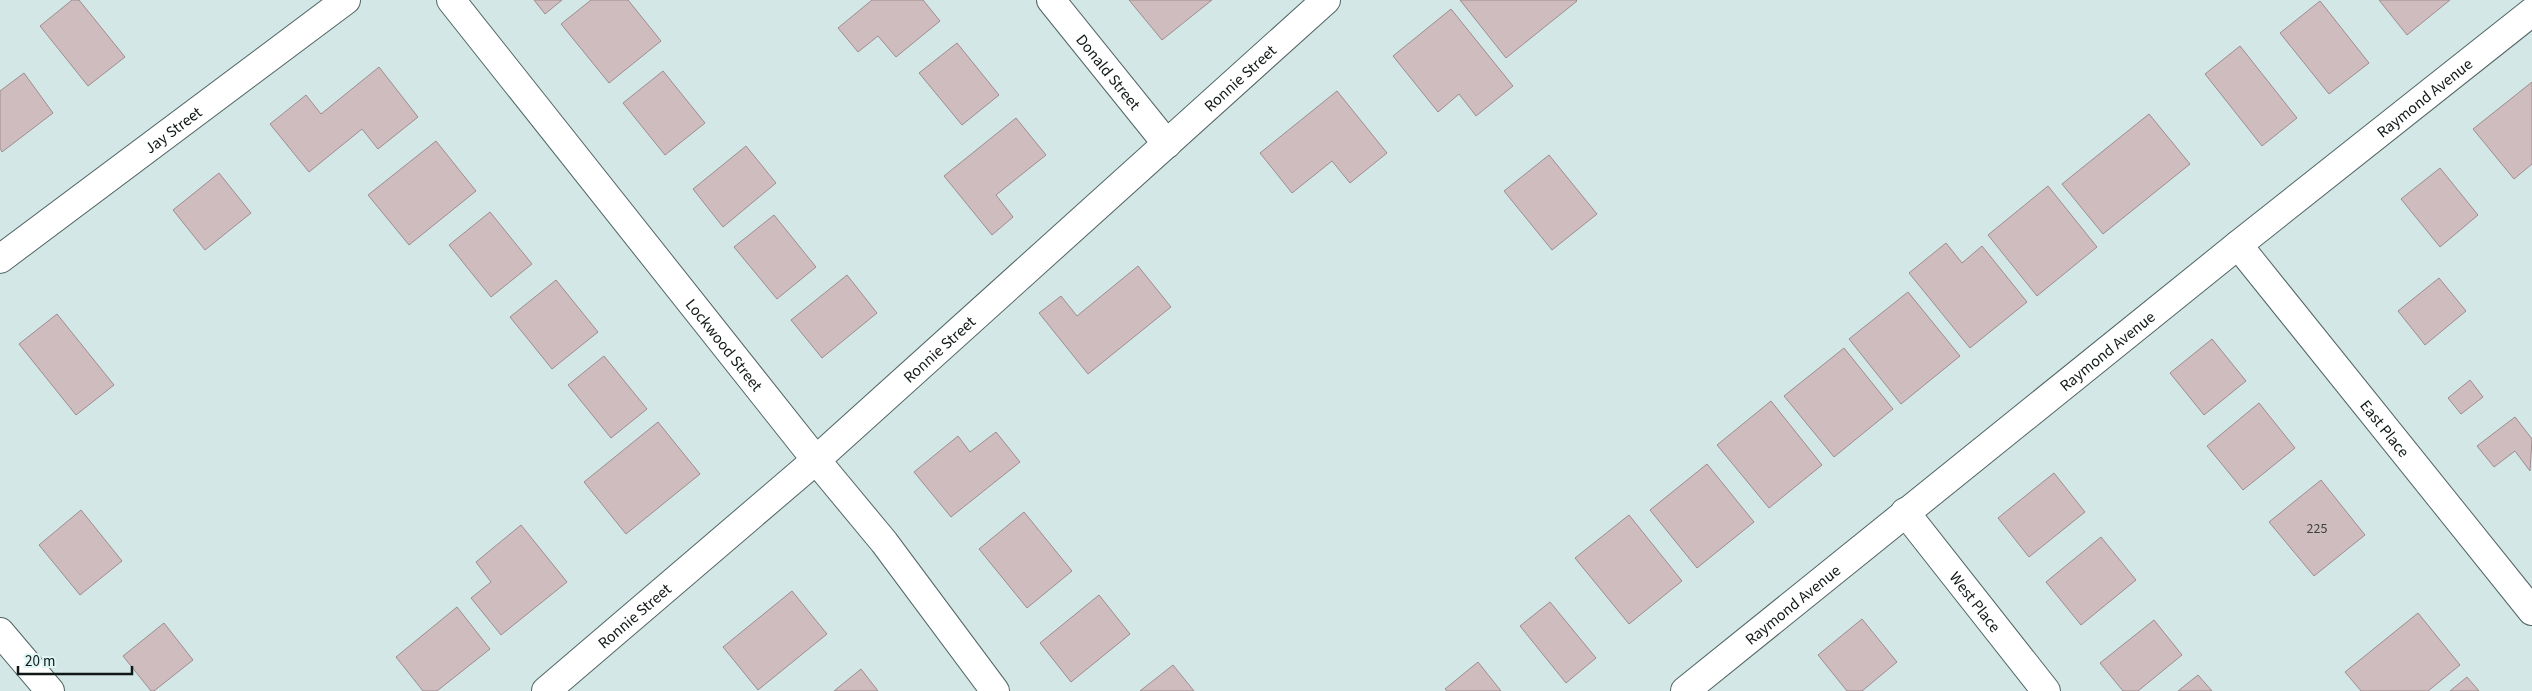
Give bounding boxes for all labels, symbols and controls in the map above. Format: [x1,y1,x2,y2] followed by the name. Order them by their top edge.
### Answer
[1071,30,1146,115] street label: Donald Street
[1200,40,1282,117] street label: Ronnie Street
[2372,53,2477,143] street label: Raymond Avenue
[140,101,207,159] street label: Jay Street
[680,294,768,397] street label: Lockwood Street
[2055,306,2160,397] street label: Raymond Avenue
[899,311,981,388] street label: Ronnie Street
[2355,396,2414,462] street label: East Place
[2307,519,2327,539] house number: 225
[1741,560,1845,650] street label: Raymond Avenue
[1944,567,2006,637] street label: West Place
[593,578,677,654] street label: Ronnie Street
[18,644,131,676] scale bar
[25,651,55,672] text: 20 m

